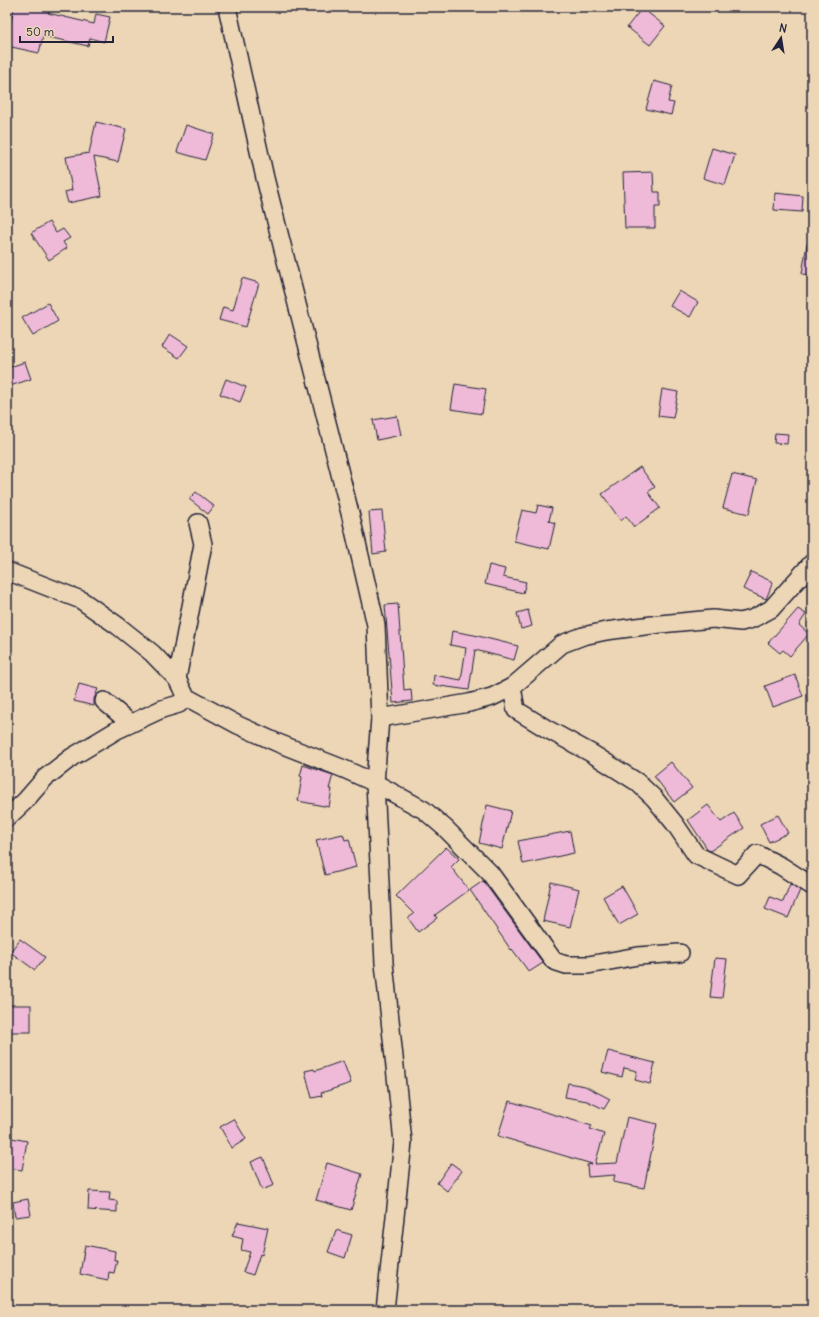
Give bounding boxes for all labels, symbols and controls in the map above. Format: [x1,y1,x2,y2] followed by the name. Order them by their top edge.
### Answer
[20,18,113,44] scale bar
[761,18,801,58] north arrow
[778,21,788,36] text: N
[26,24,55,39] text: 50 m

